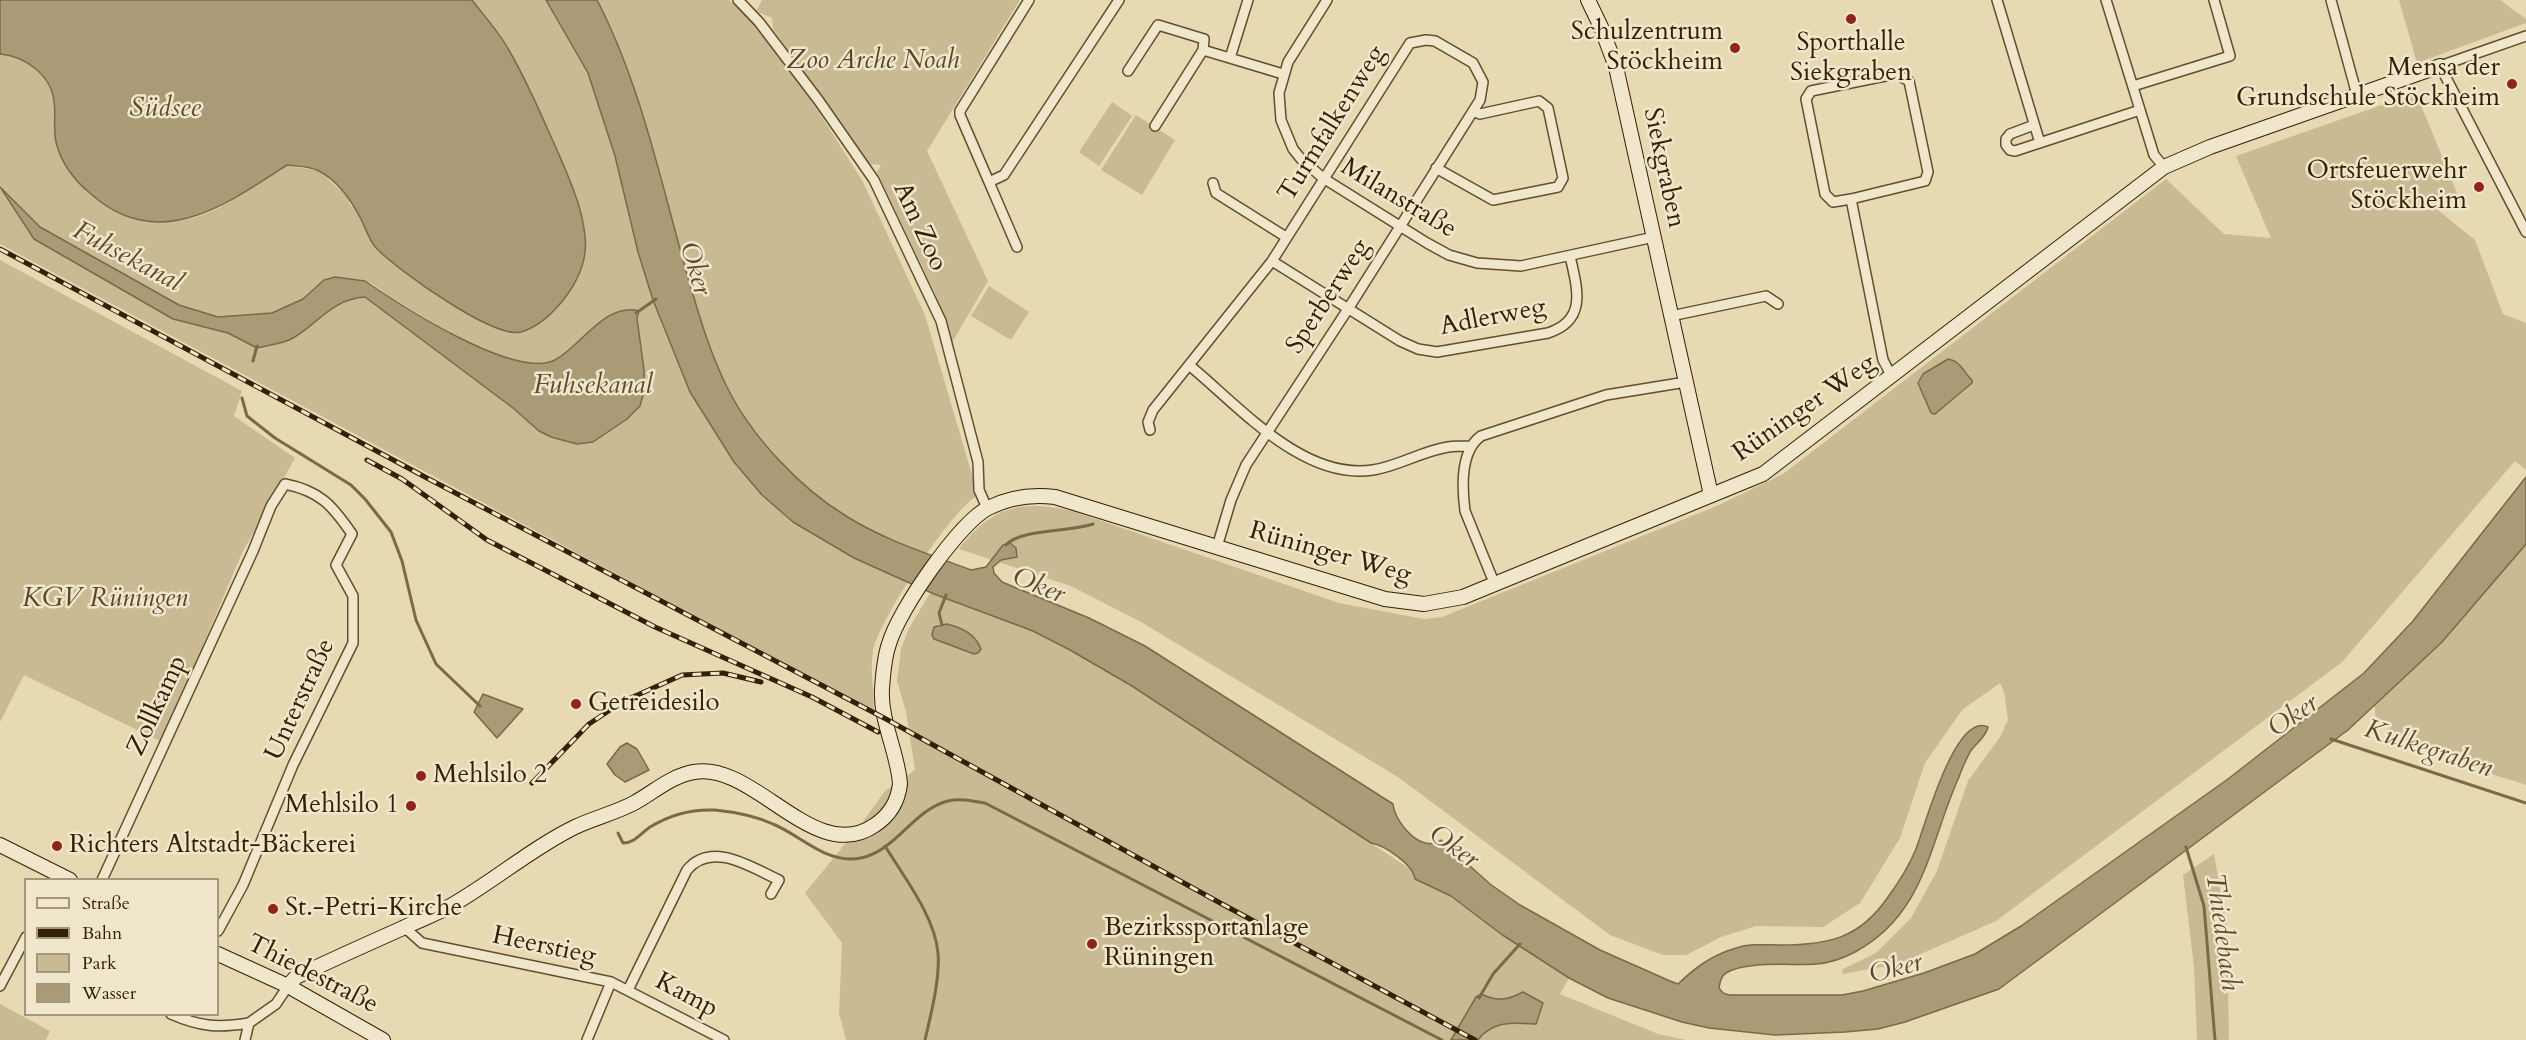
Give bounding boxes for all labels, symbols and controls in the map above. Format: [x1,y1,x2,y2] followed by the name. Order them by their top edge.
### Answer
[1844,12,1858,26] marker: Sporthalle Siekgraben
[1571,17,1723,78] place label: Schulzentrum Stöckheim
[1790,28,1912,89] place label: Sporthalle Siekgraben
[1273,40,1393,208] street label: Turmfalkenweg
[1728,41,1742,55] marker: Schulzentrum Stöckheim
[787,46,959,78] park label: Zoo Arche Noah
[2236,53,2500,114] place label: Mensa der Grundschule Stöckheim
[2505,77,2519,91] marker: Mensa der Grundschule Stöckheim
[129,94,201,126] water label: Südsee
[1635,105,1691,231] street label: Siekgraben
[1335,152,1461,246] street label: Milanstraße
[2306,156,2467,218] place label: Ortsfeuerwehr Stöckheim
[885,178,953,276] street label: Am Zoo
[2472,180,2486,194] marker: Ortsfeuerwehr Stöckheim
[67,216,187,300] water label: Fuhsekanal
[1280,234,1378,360] street label: Sperberweg
[671,238,717,300] water label: Oker
[1437,292,1549,344] street label: Adlerweg
[1728,348,1882,470] street label: Rüninger Weg
[533,371,653,403] water label: Fuhsekanal
[1245,516,1415,592] street label: Rüninger Weg
[1007,562,1069,612] water label: Oker
[22,584,188,616] park label: KGV Rüningen
[259,634,343,766] street label: Unterstraße
[121,651,195,761] street label: Zollkamp
[588,688,720,720] place label: Getreidesilo
[2263,688,2325,746] water label: Oker
[569,697,583,711] marker: Getreidesilo
[2360,714,2496,786] water label: Kulkegraben
[433,760,547,792] place label: Mehlsilo 2
[414,769,428,783] marker: Mehlsilo 2
[285,790,399,822] place label: Mehlsilo 1
[404,799,418,813] marker: Mehlsilo 1
[1422,819,1484,877] water label: Oker
[69,830,356,862] place label: Richters Altstadt-Bäckerei
[50,839,64,853] marker: Richters Altstadt-Bäckerei
[2197,871,2245,993] water label: Thiedebach
[24,878,219,1016] legend
[82,891,130,916] text: Straße
[285,893,462,925] place label: St.-Petri-Kirche
[266,902,280,916] marker: St.-Petri-Kirche
[1104,913,1309,975] place label: Bezirkssportanlage Rüningen
[82,921,122,946] text: Bahn
[489,921,599,973] street label: Heerstieg
[241,929,383,1021] street label: Thiedestraße
[1085,937,1099,951] marker: Bezirkssportanlage Rüningen
[1866,947,1926,993] water label: Oker
[82,951,117,976] text: Park
[649,967,723,1025] street label: Kamp
[82,981,136,1006] text: Wasser

